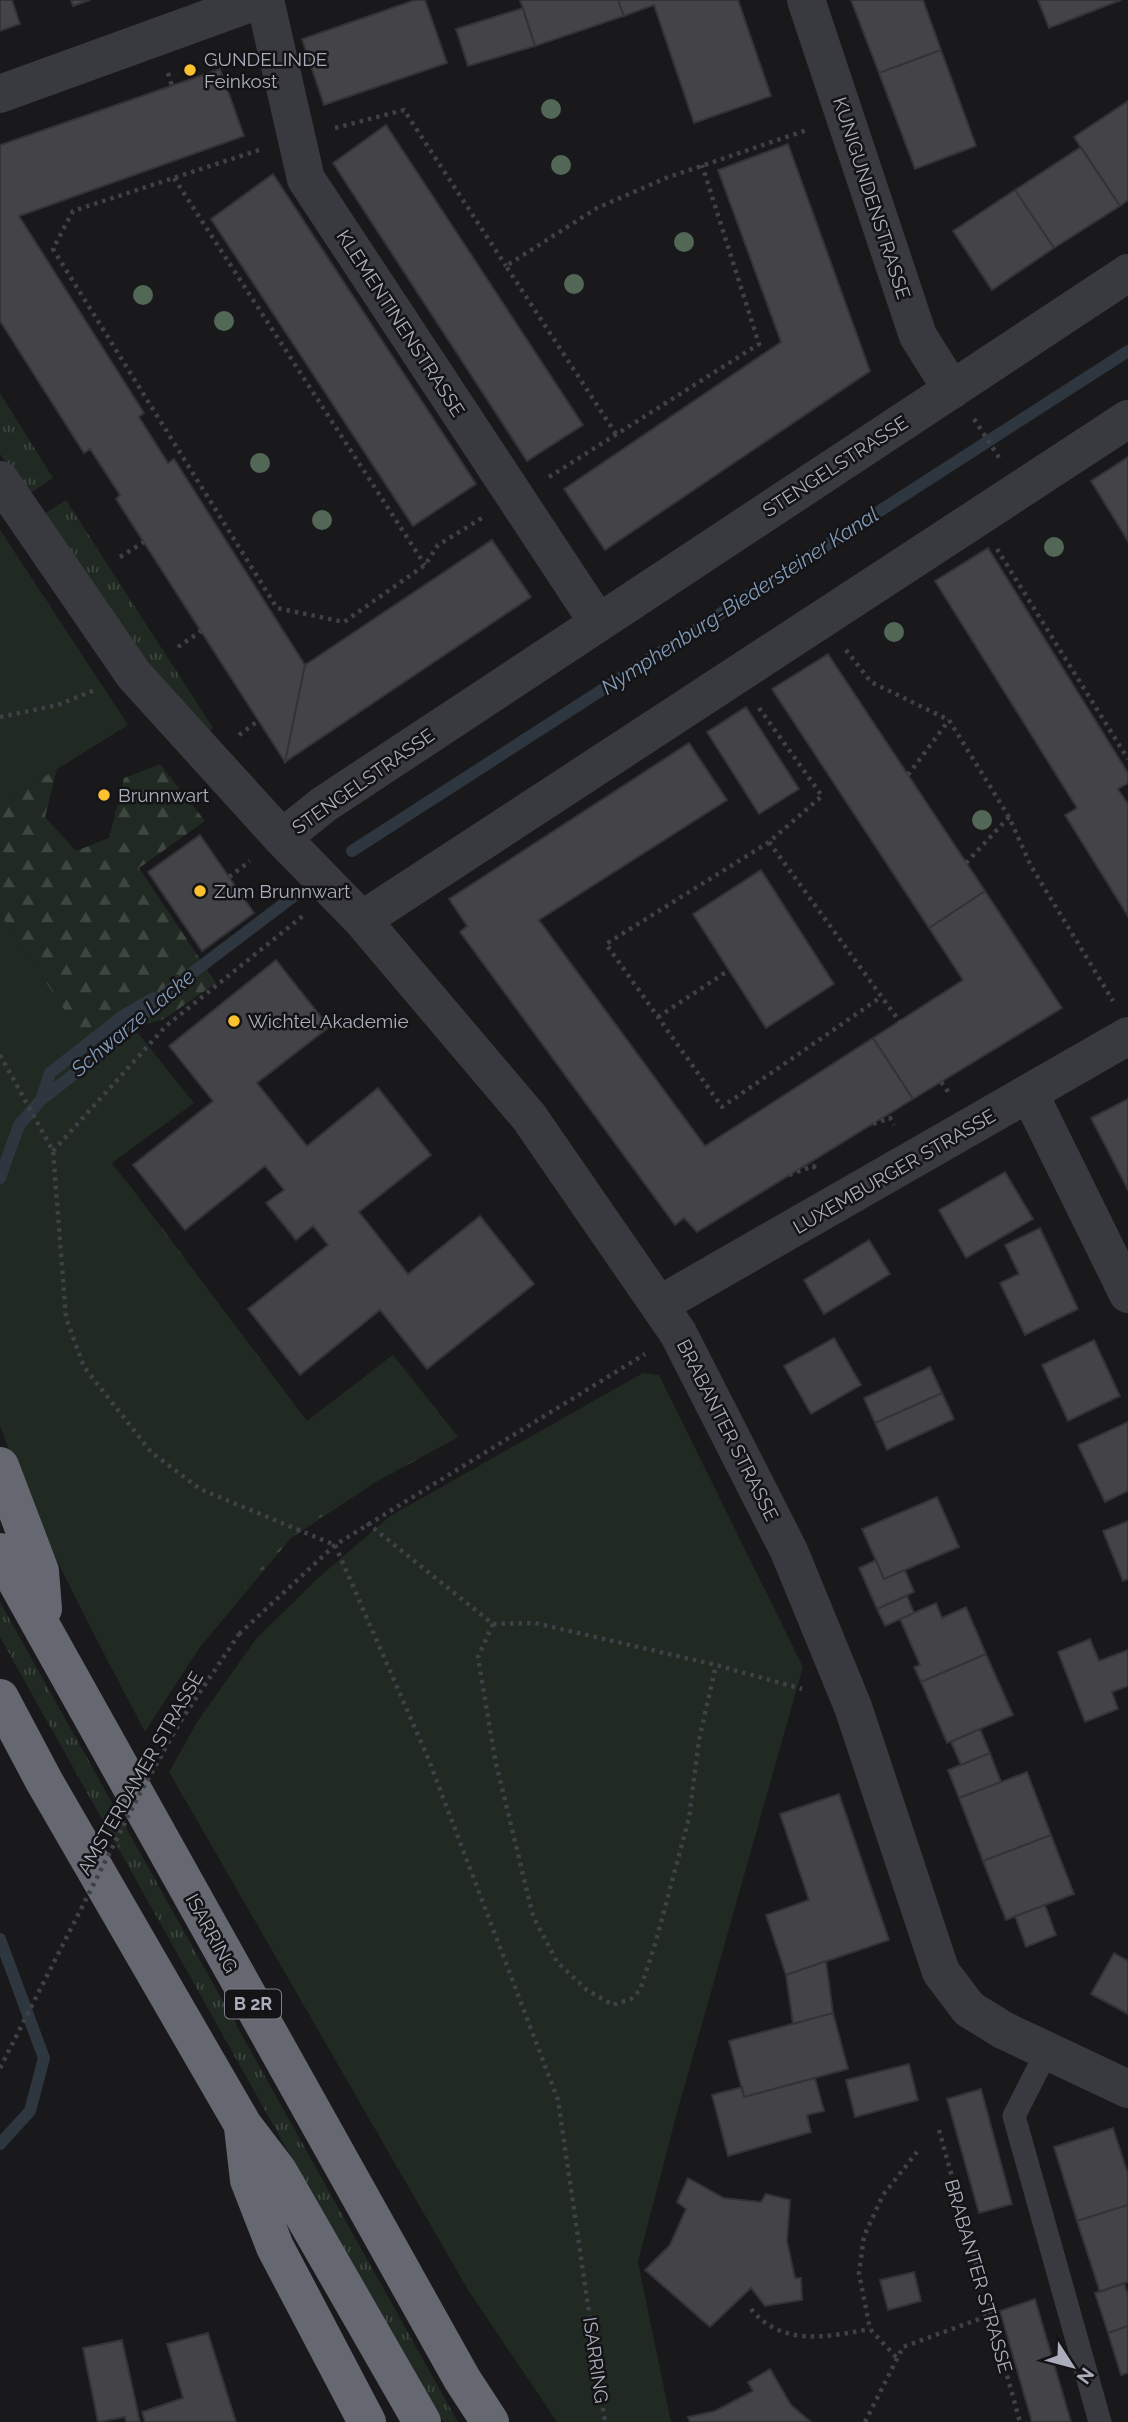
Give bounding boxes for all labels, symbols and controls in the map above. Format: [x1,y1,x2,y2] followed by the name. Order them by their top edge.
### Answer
[204,48,327,92] place label: GUNDELINDE Feinkost
[182,62,198,78] marker: GUNDELINDE Feinkost
[829,94,915,302] street label: KUNIGUNDENSTRASSE
[332,226,470,420] street label: KLEMENTINENSTRASSE
[758,411,912,521] street label: STENGELSTRASSE
[596,501,883,700] water label: Nymphenburg-Biedersteiner Kanal
[288,724,438,838] street label: STENGELSTRASSE
[118,784,210,806] place label: Brunnwart
[96,787,112,803] marker: Brunnwart
[214,880,351,902] place label: Zum Brunnwart
[192,883,208,899] marker: Zum Brunnwart
[65,964,200,1082] water label: Schwarze Lacke
[248,1010,409,1032] place label: Wichtel Akademie
[226,1013,242,1029] marker: Wichtel Akademie
[789,1104,999,1238] street label: LUXEMBURGER STRASSE
[673,1336,783,1524] street label: BRABANTER STRASSE
[73,1668,207,1878] street label: AMSTERDAMER STRASSE
[181,1890,243,1976] street label: ISARRING
[225,1990,281,2018] road number: B 2R
[941,2176,1017,2376] street label: BRABANTER STRASSE
[579,2316,613,2404] street label: ISARRING
[1037,2331,1107,2401] north arrow
[1073,2364,1099,2388] text: N

